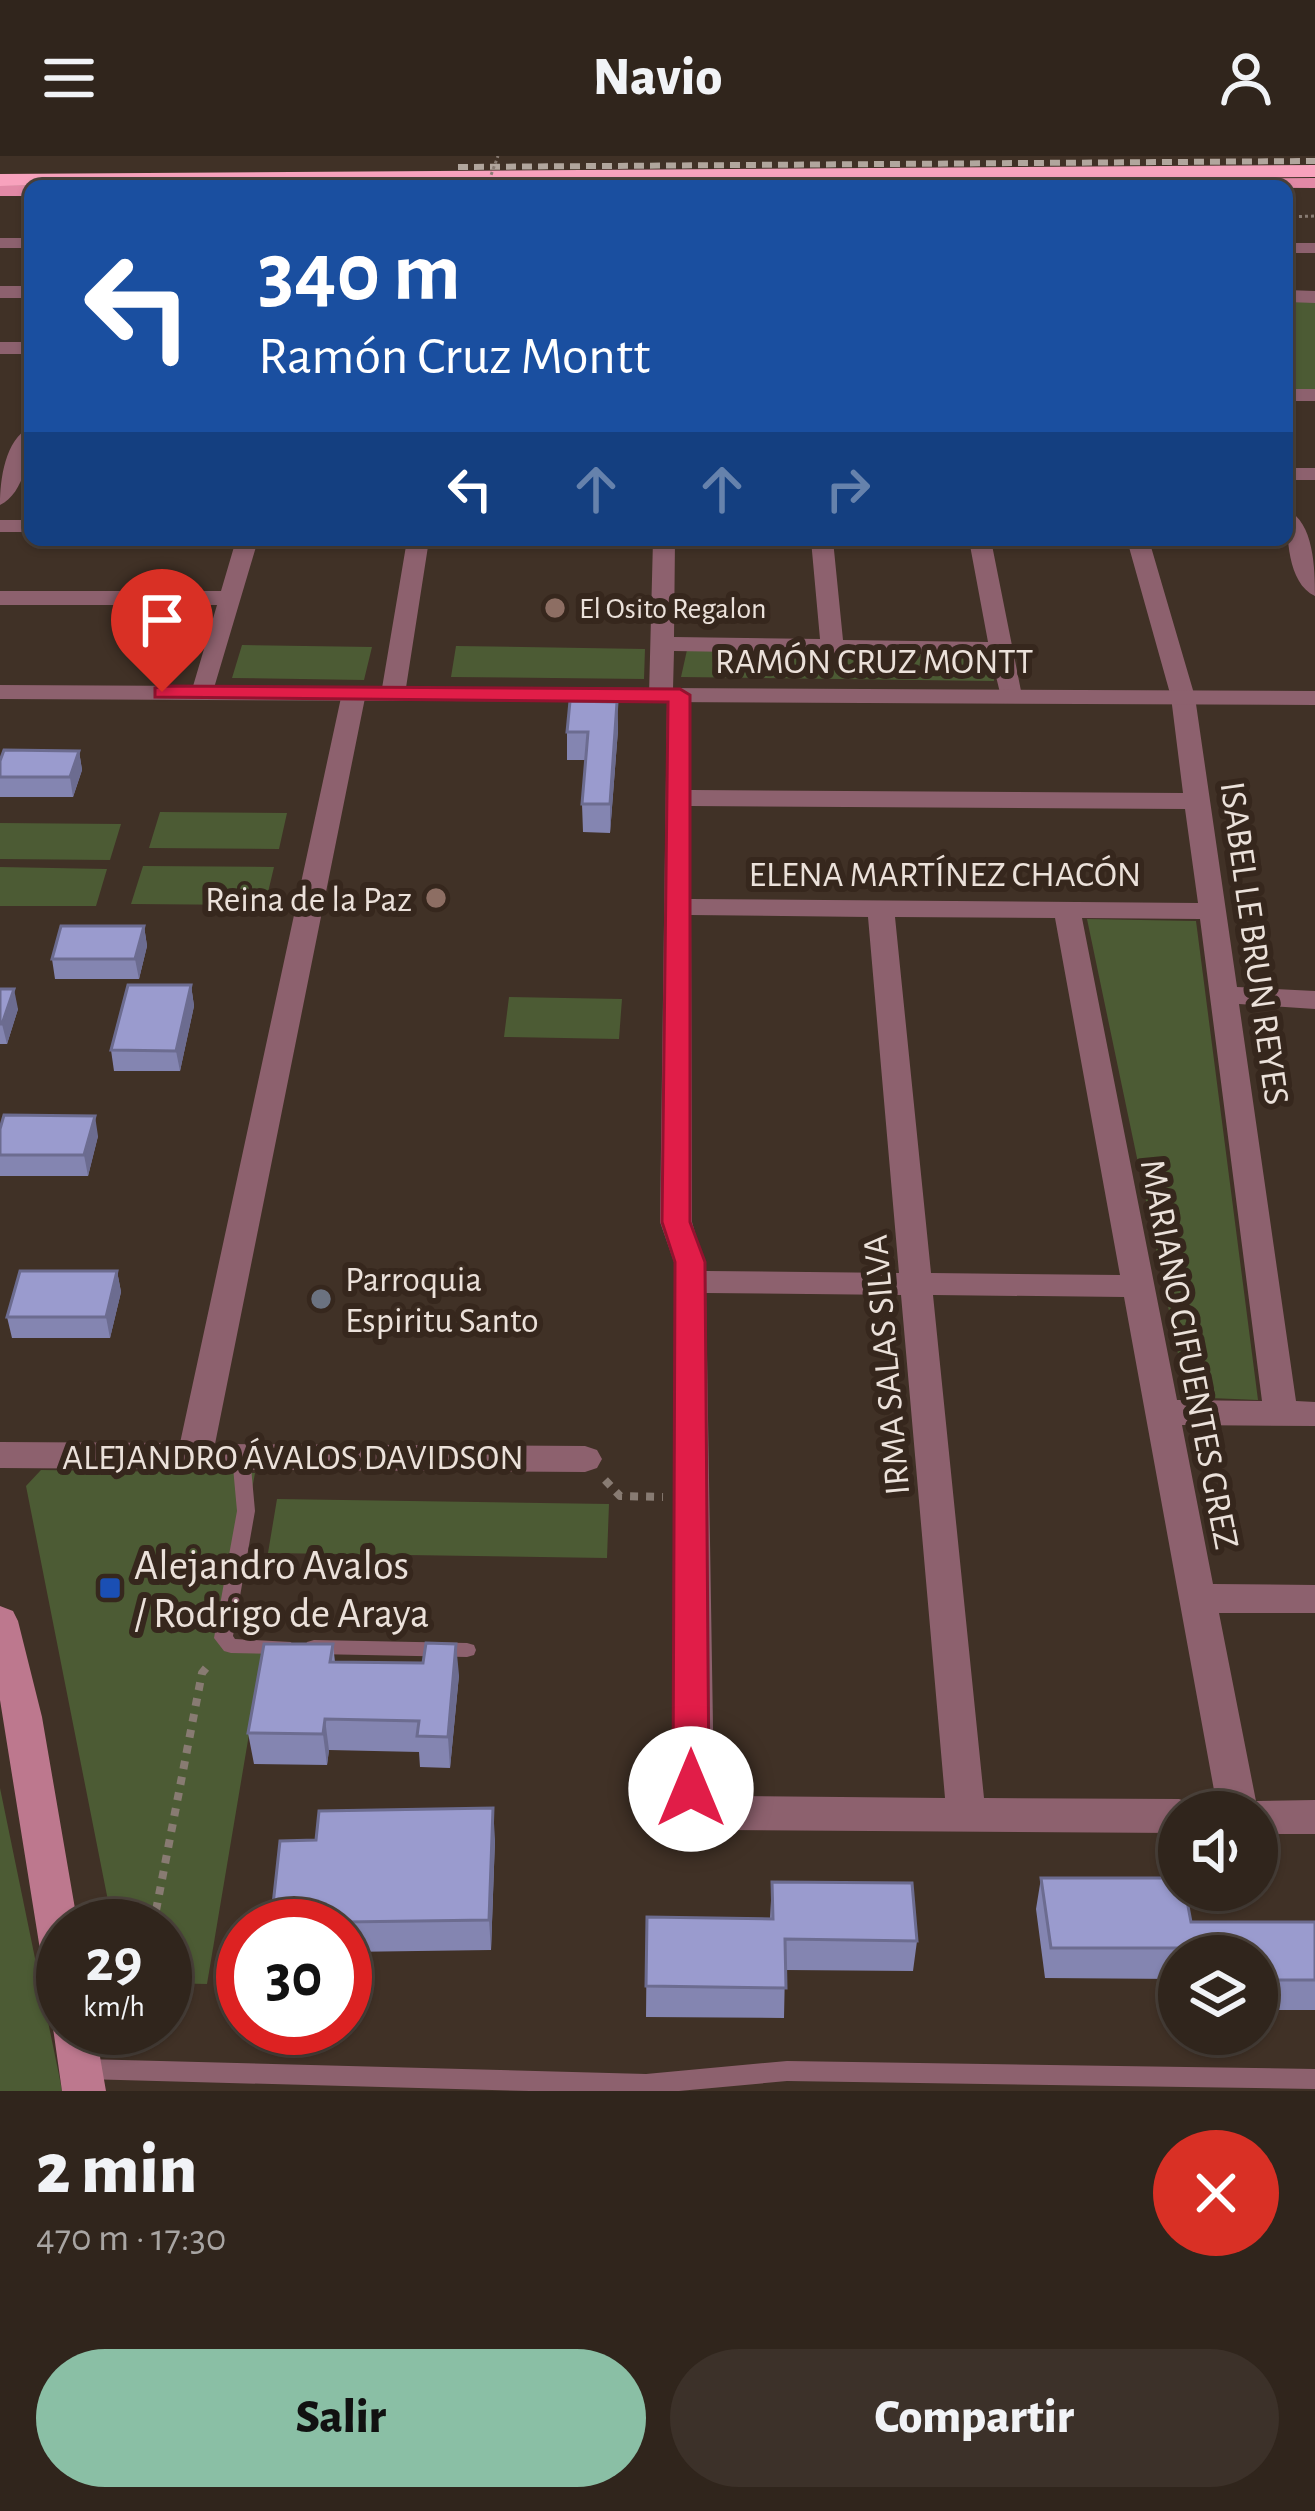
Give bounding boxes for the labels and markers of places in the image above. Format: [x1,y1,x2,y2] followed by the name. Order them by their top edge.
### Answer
[111,569,213,692] pin
[579,594,767,624] place label: El Osito Regalon
[542,595,568,621] marker: El Osito Regalon
[205,882,412,918] place label: Reina de la Paz
[423,885,449,911] marker: Reina de la Paz
[345,1262,539,1339] place label: Parroquia Espiritu Santo
[308,1286,334,1312] marker: Parroquia Espiritu Santo
[134,1545,429,1635] place label: Alejandro Avalos / Rodrigo de Araya
[97,1575,123,1601] marker: Alejandro Avalos / Rodrigo de Araya

